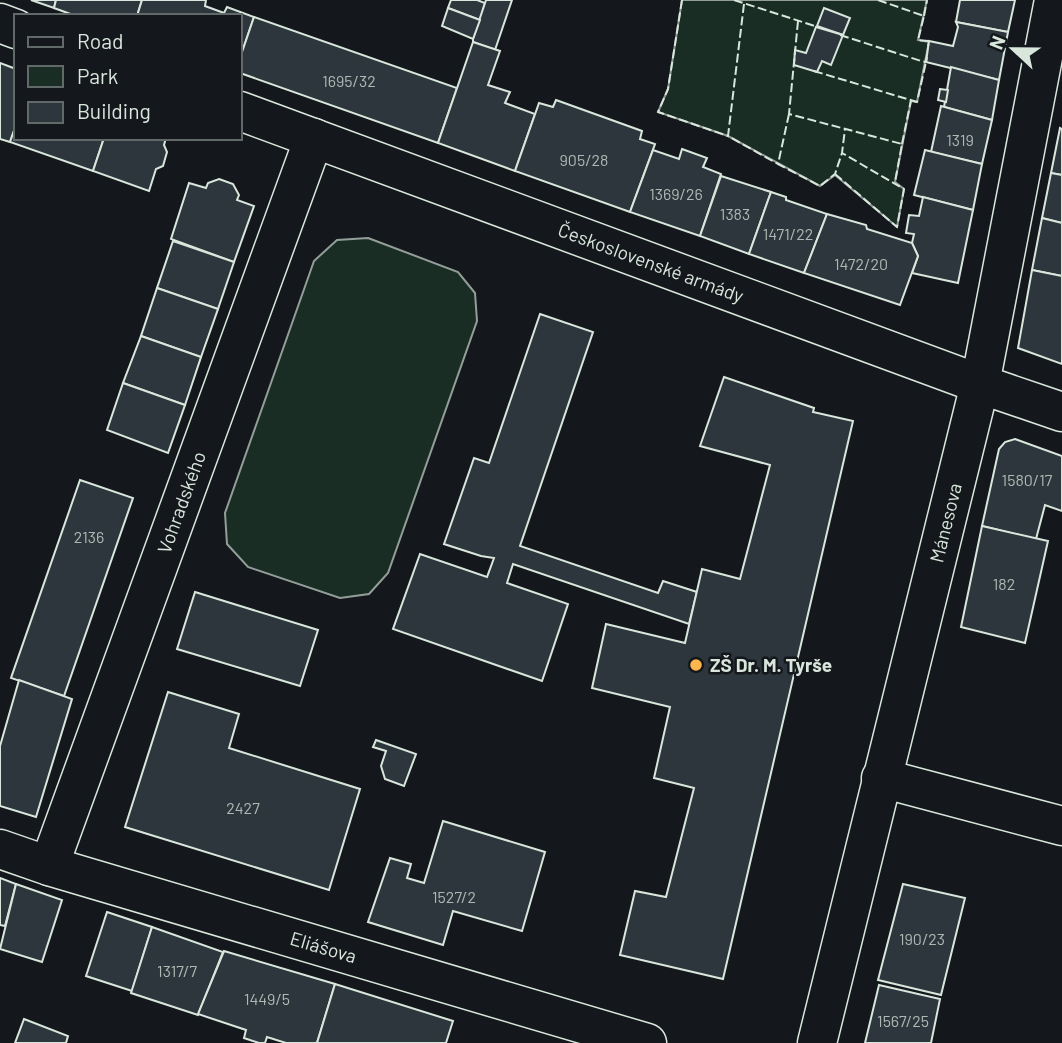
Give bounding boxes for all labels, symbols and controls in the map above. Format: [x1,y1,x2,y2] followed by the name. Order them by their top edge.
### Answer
[14,14,242,140] legend
[978,14,1048,84] north arrow
[77,28,123,53] text: Road
[984,32,1010,53] text: N
[77,63,118,88] text: Park
[322,71,376,90] house number: 1695/32
[77,98,151,123] text: Building
[946,130,974,149] house number: 1319
[560,150,608,169] house number: 905/28
[649,184,703,203] house number: 1369/26
[720,204,750,223] house number: 1383
[555,217,747,307] street label: Československé armády
[763,224,813,243] house number: 1471/22
[834,254,888,273] house number: 1472/20
[152,448,210,556] street label: Vohradského
[1002,470,1053,489] house number: 1580/17
[924,480,966,565] street label: Mánesova
[74,527,104,546] house number: 2136
[993,574,1015,593] house number: 182
[710,653,832,676] place label: ZŠ Dr. M. Tyrše
[688,657,704,673] marker: ZŠ Dr. M. Tyrše
[226,798,260,817] house number: 2427
[432,887,476,906] house number: 1527/2
[288,926,359,967] street label: Eliášova
[899,929,945,948] house number: 190/23
[157,961,197,980] house number: 1317/7
[244,989,290,1008] house number: 1449/5
[877,1011,929,1030] house number: 1567/25

